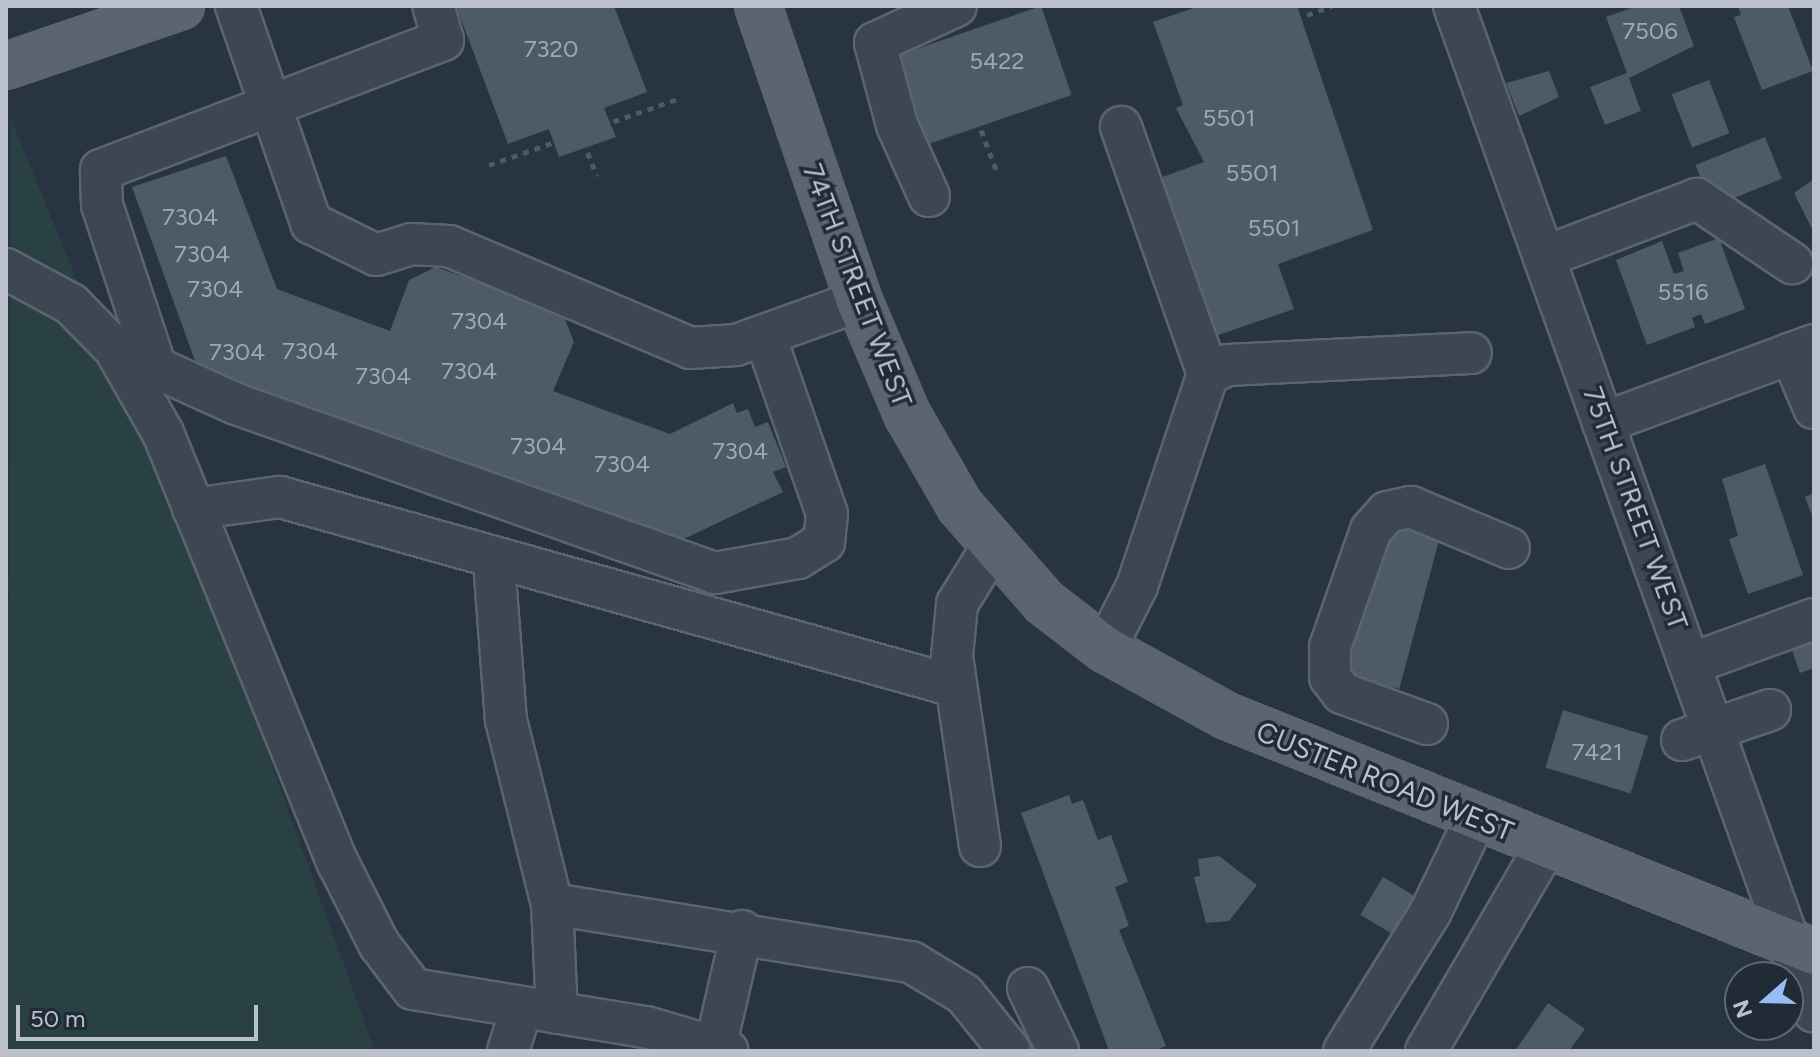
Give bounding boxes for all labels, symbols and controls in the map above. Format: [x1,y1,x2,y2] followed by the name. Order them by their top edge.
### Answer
[1622,17,1678,45] house number: 7506
[524,35,578,63] house number: 7320
[969,47,1025,75] house number: 5422
[1203,104,1255,132] house number: 5501
[796,159,920,411] street label: 74TH STREET WEST
[1226,159,1278,187] house number: 5501
[162,203,218,231] house number: 7304
[1248,214,1300,242] house number: 5501
[174,240,230,268] house number: 7304
[187,275,243,303] house number: 7304
[1657,278,1709,306] house number: 5516
[451,307,507,335] house number: 7304
[282,337,338,365] house number: 7304
[209,338,265,366] house number: 7304
[441,357,497,385] house number: 7304
[355,362,411,390] house number: 7304
[1576,382,1696,634] street label: 75TH STREET WEST
[510,432,566,460] house number: 7304
[712,437,768,465] house number: 7304
[594,450,650,478] house number: 7304
[1252,714,1518,848] street label: CUSTER ROAD WEST
[1571,738,1623,766] house number: 7421
[1724,961,1804,1041] north arrow
[20,989,262,1039] scale bar
[1727,996,1758,1021] text: N
[30,1004,86,1033] text: 50 m

